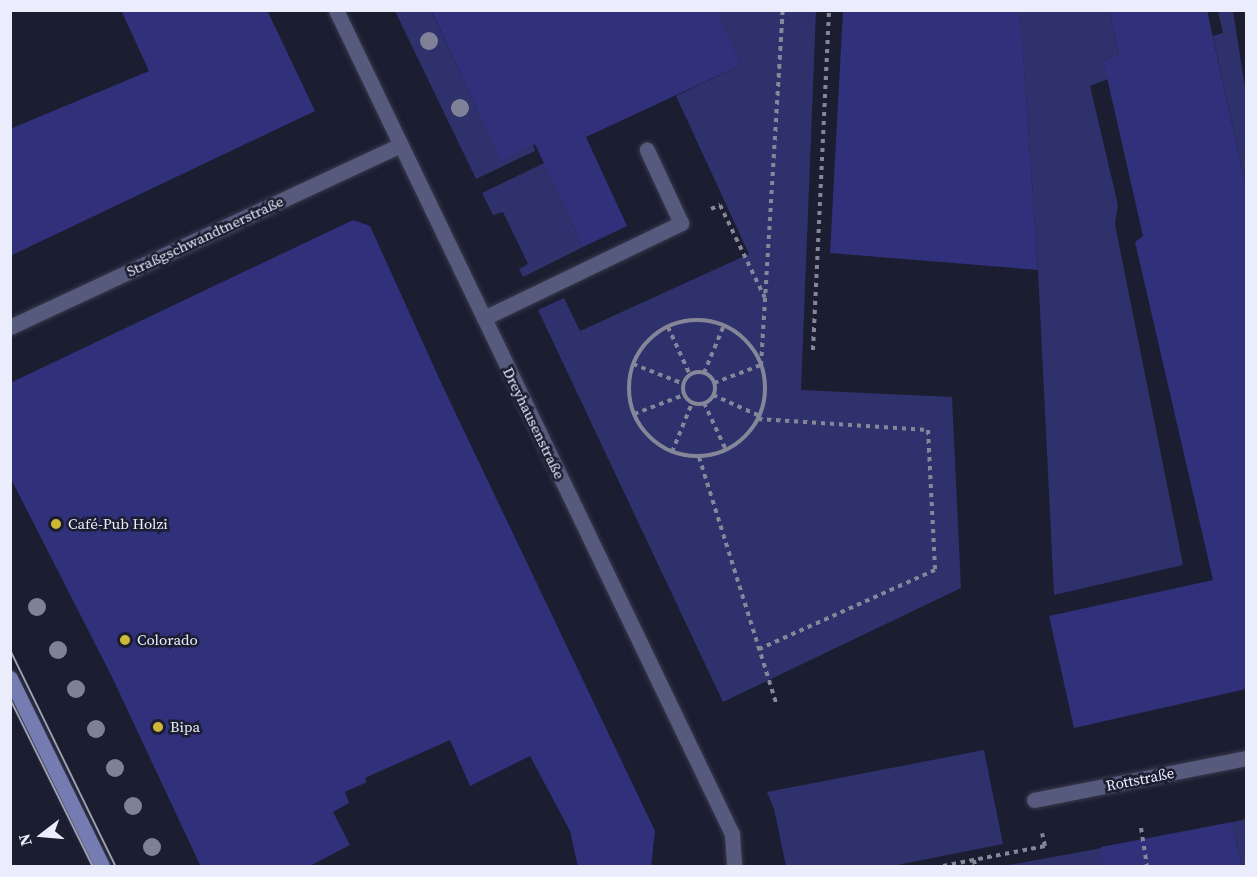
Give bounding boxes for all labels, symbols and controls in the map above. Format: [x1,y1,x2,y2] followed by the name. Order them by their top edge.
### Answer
[124,192,286,280] street label: Straßgschwandtnerstraße
[499,364,569,482] street label: Dreyhausenstraße
[68,515,168,533] place label: Café-Pub Holzi
[49,517,63,531] marker: Café-Pub Holzi
[137,631,198,649] place label: Colorado
[118,633,132,647] marker: Colorado
[170,718,200,736] place label: Bipa
[151,720,165,734] marker: Bipa
[1104,764,1176,794] street label: Rottstraße
[12,805,72,865] north arrow
[13,831,37,849] text: N

